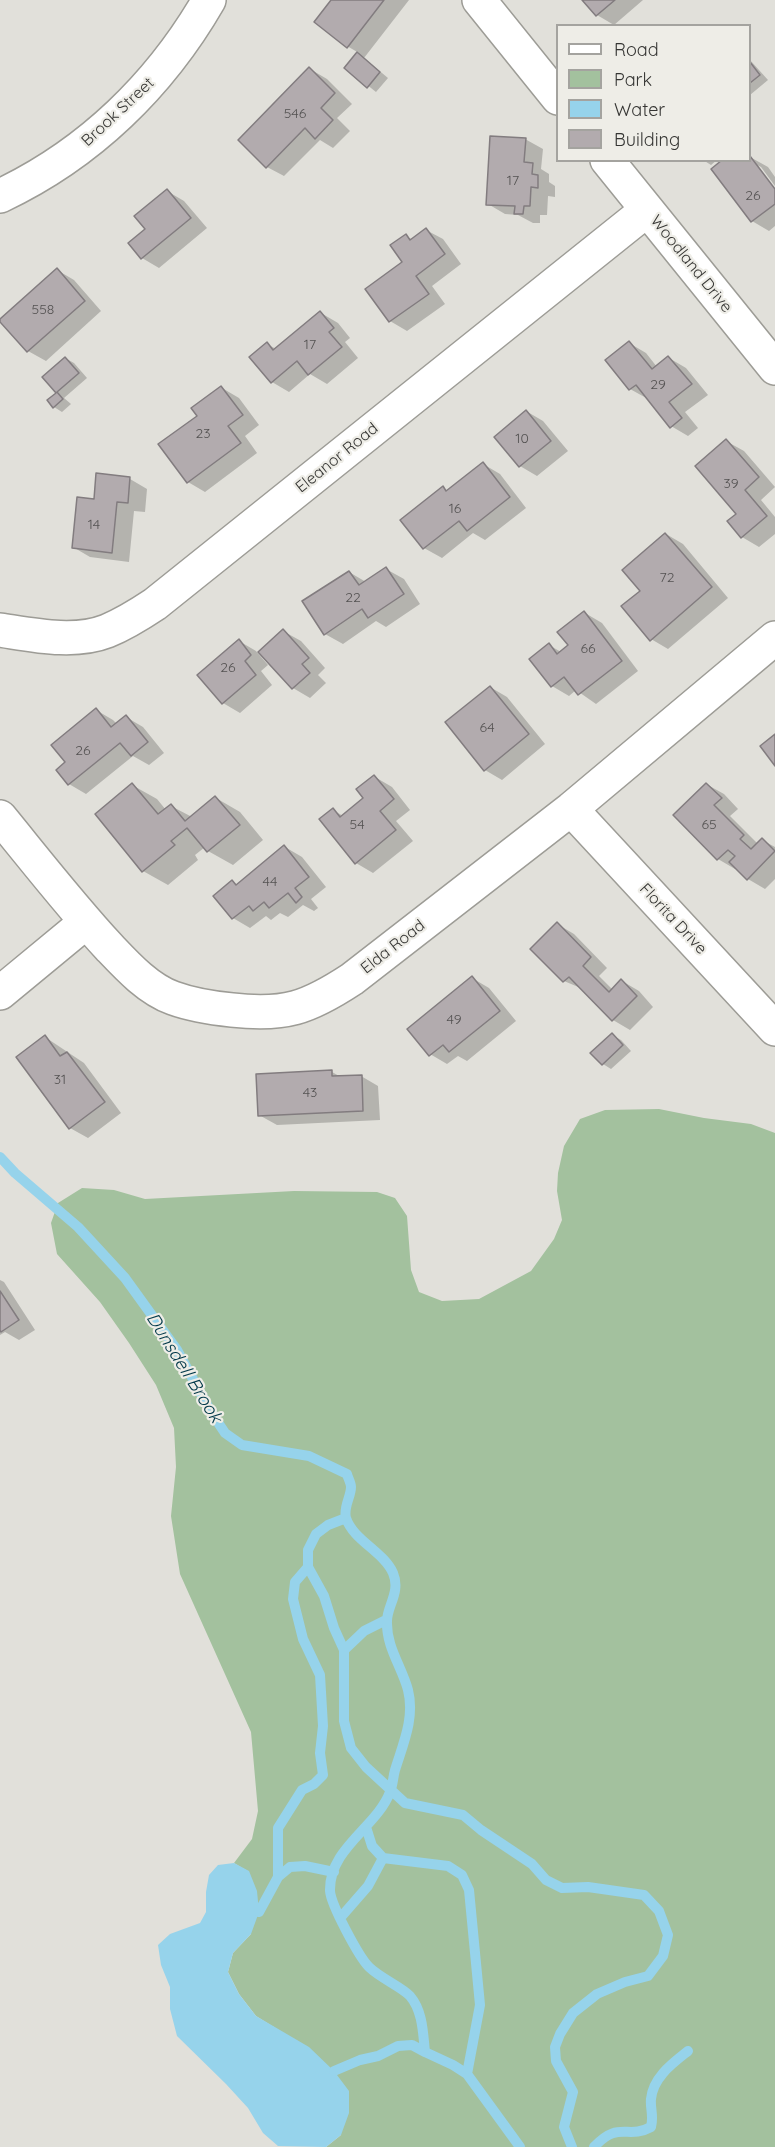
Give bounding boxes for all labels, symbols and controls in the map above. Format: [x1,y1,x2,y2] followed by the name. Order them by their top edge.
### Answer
[556,24,751,162] legend
[614,38,659,61] text: Road
[614,68,652,91] text: Park
[78,74,158,150] street label: Brook Street
[614,98,665,121] text: Water
[284,106,306,122] house number: 546
[614,128,680,151] text: Building
[507,173,519,189] house number: 17
[745,188,761,204] house number: 26
[646,212,736,316] street label: Woodland Drive
[32,302,54,318] house number: 558
[304,337,316,353] house number: 17
[650,377,666,393] house number: 29
[292,419,382,497] street label: Eleanor Road
[195,426,211,442] house number: 23
[515,431,529,447] house number: 10
[723,476,739,492] house number: 39
[449,501,461,517] house number: 16
[88,517,100,533] house number: 14
[660,570,674,586] house number: 72
[345,590,361,606] house number: 22
[580,641,596,657] house number: 66
[220,660,236,676] house number: 26
[479,720,495,736] house number: 64
[75,743,91,759] house number: 26
[349,817,365,833] house number: 54
[701,817,717,833] house number: 65
[263,874,277,890] house number: 44
[635,880,711,958] street label: Florita Drive
[357,916,429,978] street label: Elda Road
[447,1012,461,1028] house number: 49
[54,1072,66,1088] house number: 31
[303,1085,317,1101] house number: 43
[141,1309,227,1427] water label: Dunsdell Brook

